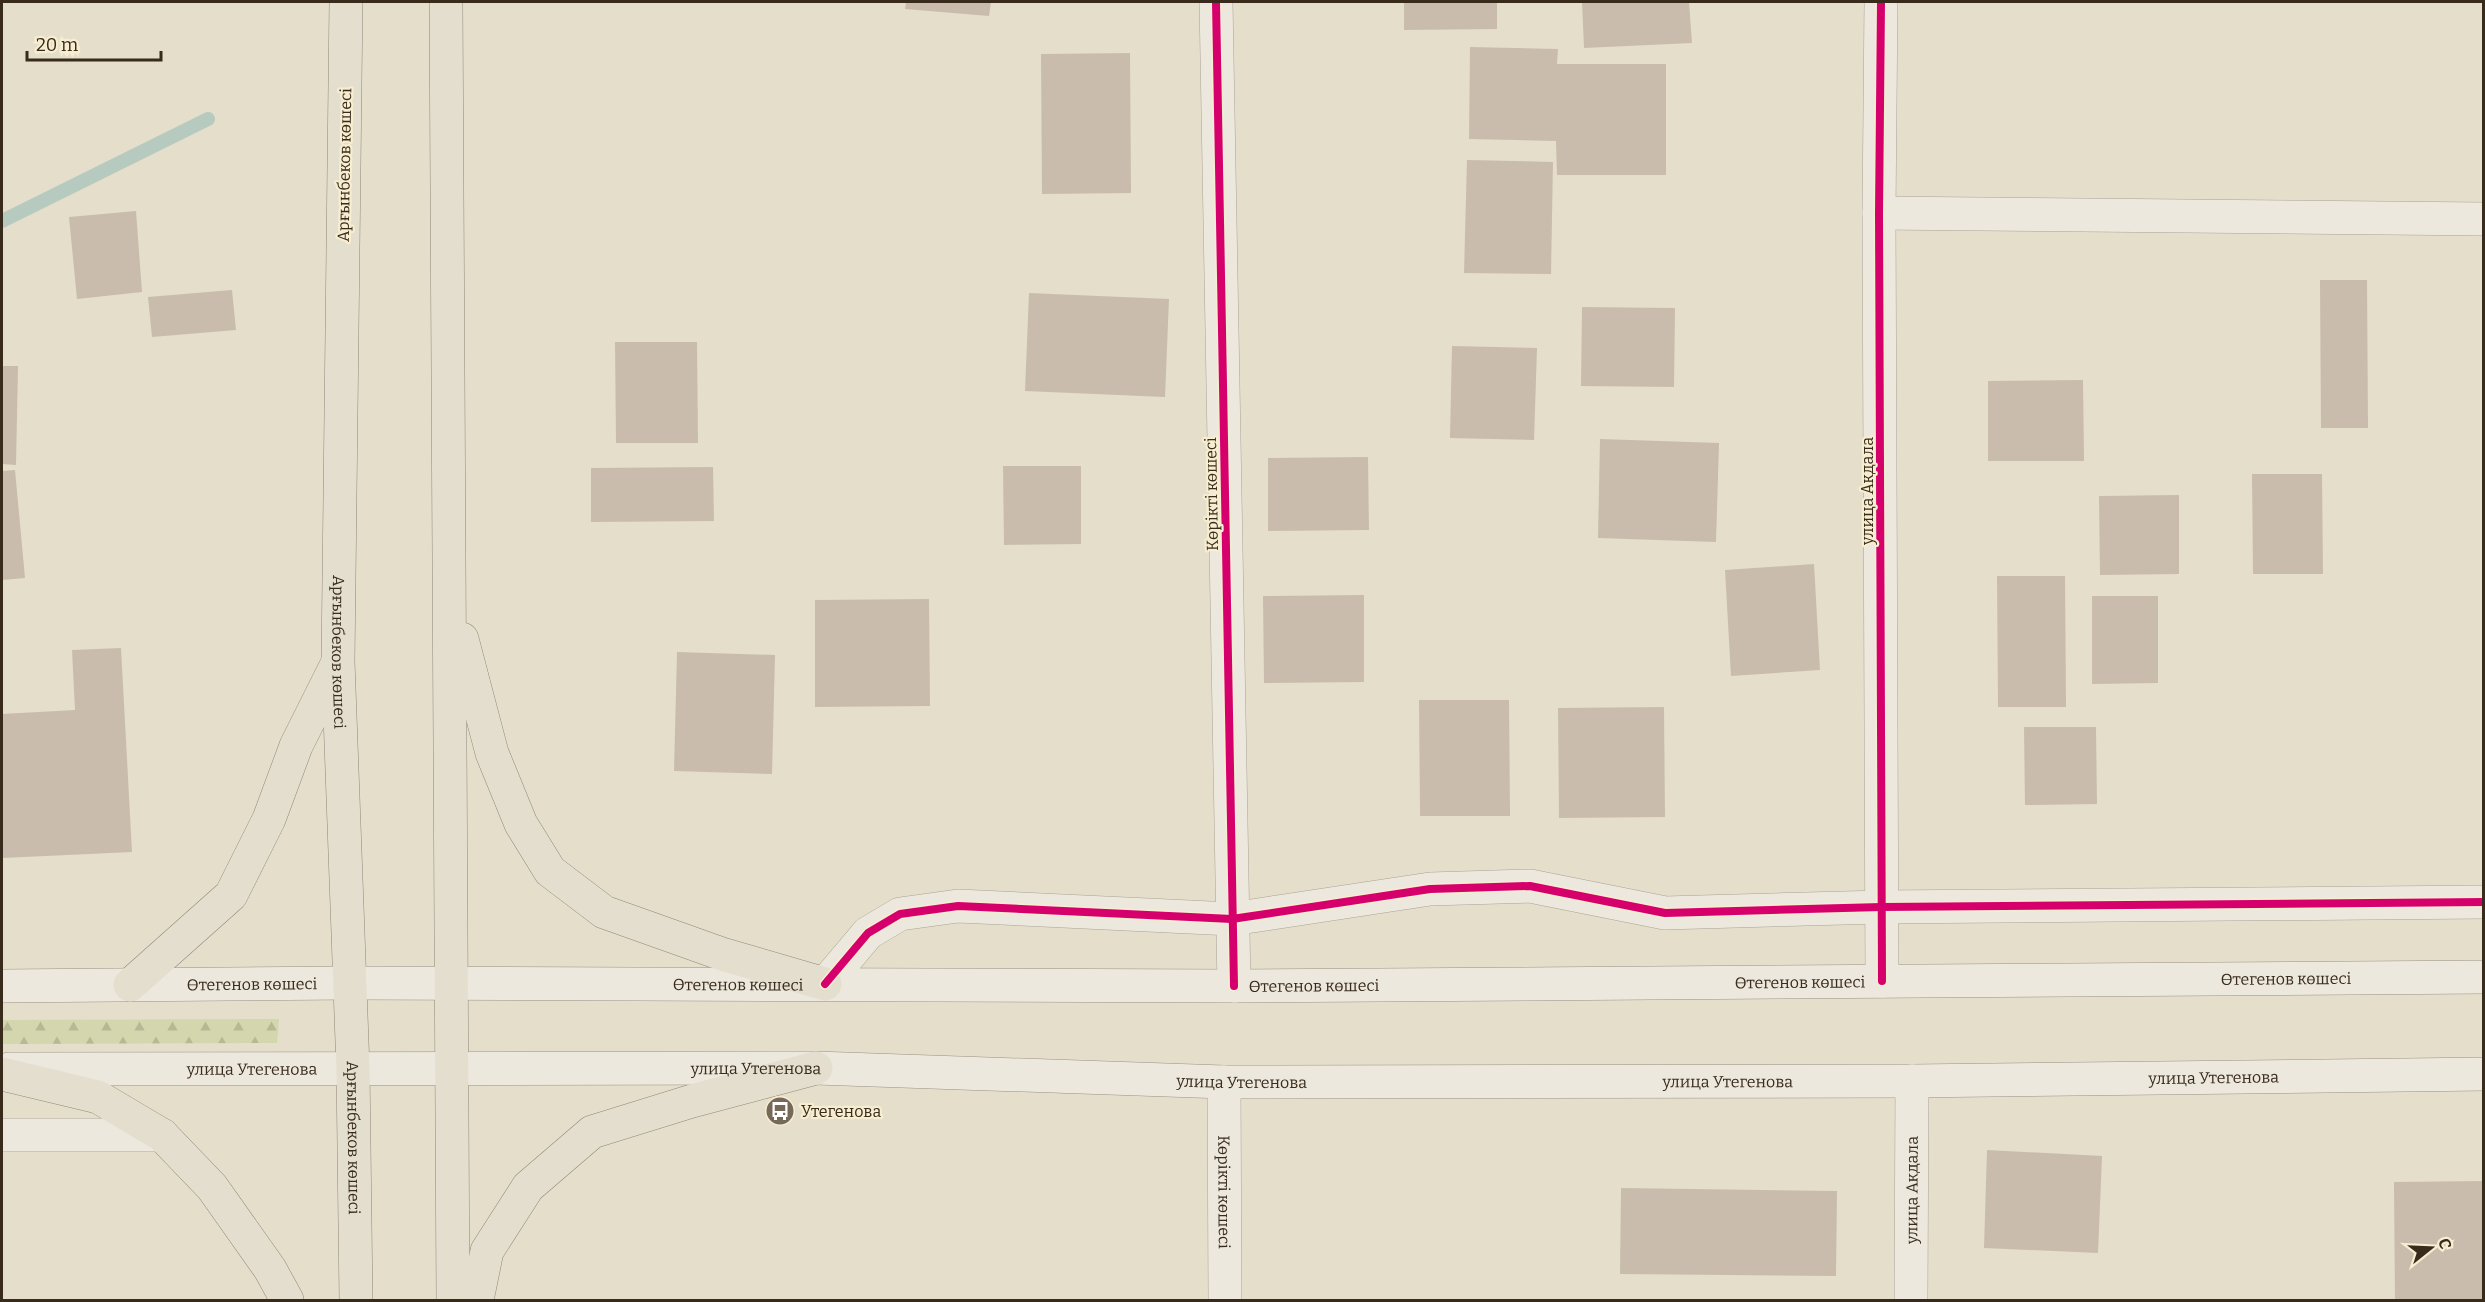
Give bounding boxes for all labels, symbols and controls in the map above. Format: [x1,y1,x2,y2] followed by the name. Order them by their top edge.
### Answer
[27,24,160,62] scale bar
[36,34,78,56] text: 20 m
[334,88,355,242] street label: Арғынбеков көшесі
[1201,437,1222,551] street label: Көрікті көшесі
[1858,437,1877,546] street label: улица Акдала
[328,575,349,729] street label: Арғынбеков көшесі
[2221,969,2352,989] street label: Өтегенов көшесі
[1735,972,1866,992] street label: Өтегенов көшесі
[187,974,318,994] street label: Өтегенов көшесі
[673,975,804,995] street label: Өтегенов көшесі
[1249,976,1380,996] street label: Өтегенов көшесі
[690,1059,822,1078] street label: улица Утегенова
[186,1060,318,1079] street label: улица Утегенова
[343,1060,364,1215] street label: Арғынбеков көшесі
[2147,1068,2279,1088] street label: улица Утегенова
[1175,1071,1307,1092] street label: улица Утегенова
[1661,1072,1793,1091] street label: улица Утегенова
[764,1095,796,1127] bus stop icon: Утегенова
[801,1102,881,1121] place label: Утегенова
[1214,1135,1234,1249] street label: Көрікті көшесі
[1902,1136,1922,1245] street label: улица Акдала
[2401,1218,2461,1278] north arrow
[2434,1236,2455,1251] text: С

